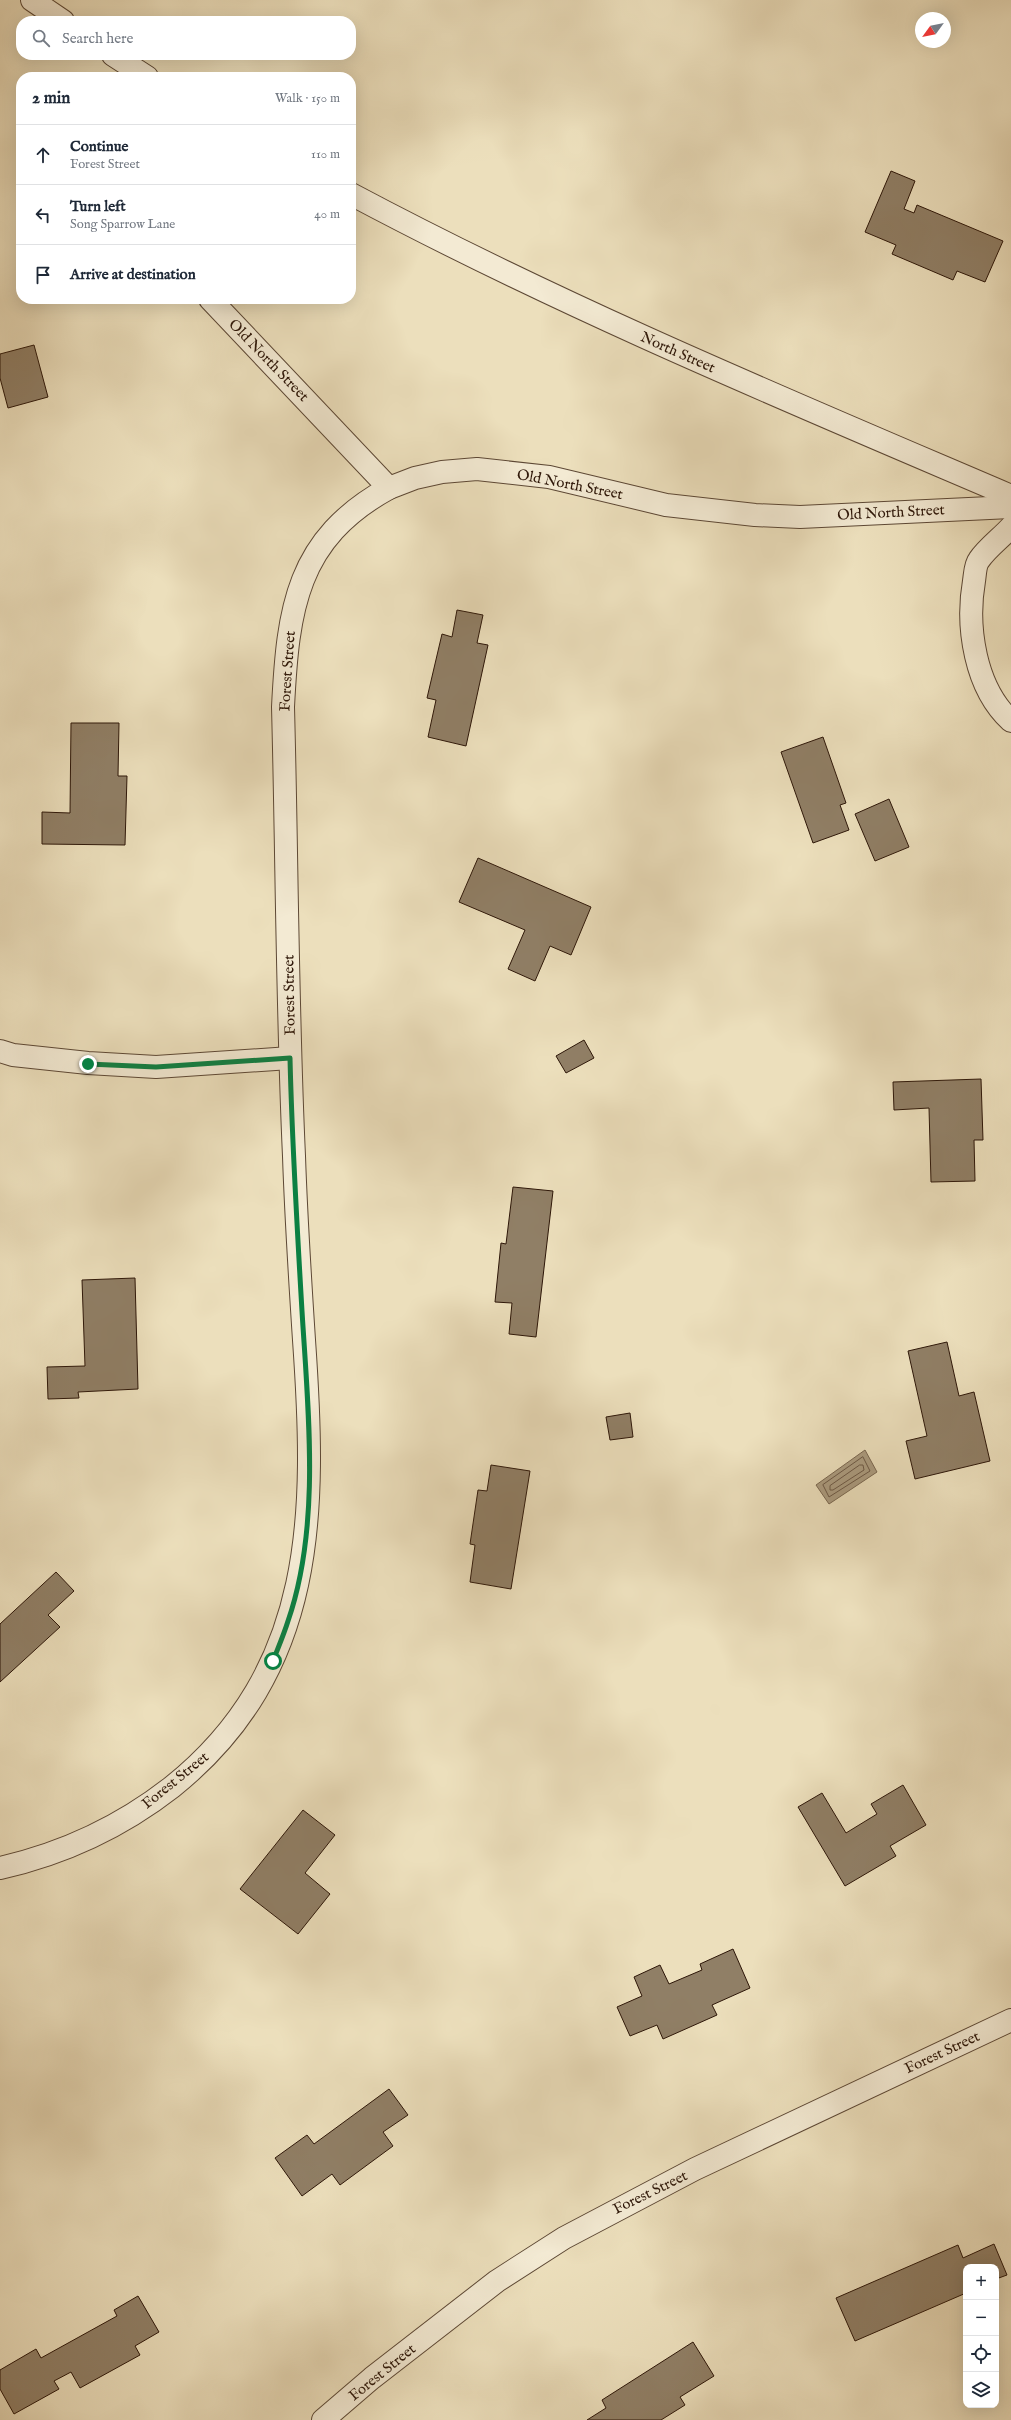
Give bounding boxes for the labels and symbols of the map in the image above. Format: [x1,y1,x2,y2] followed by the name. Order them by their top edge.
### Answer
[915,12,951,48] north arrow
[224,315,313,406] street label: Old North Street
[637,328,718,377] street label: North Street
[515,465,624,504] street label: Old North Street
[837,500,945,525] street label: Old North Street
[275,630,300,712] street label: Forest Street
[279,954,300,1036] street label: Forest Street
[79,1055,97,1073] route end
[264,1652,282,1670] route start
[138,1748,213,1813] street label: Forest Street
[902,2027,983,2078] street label: Forest Street
[610,2166,691,2219] street label: Forest Street
[345,2340,420,2405] street label: Forest Street

